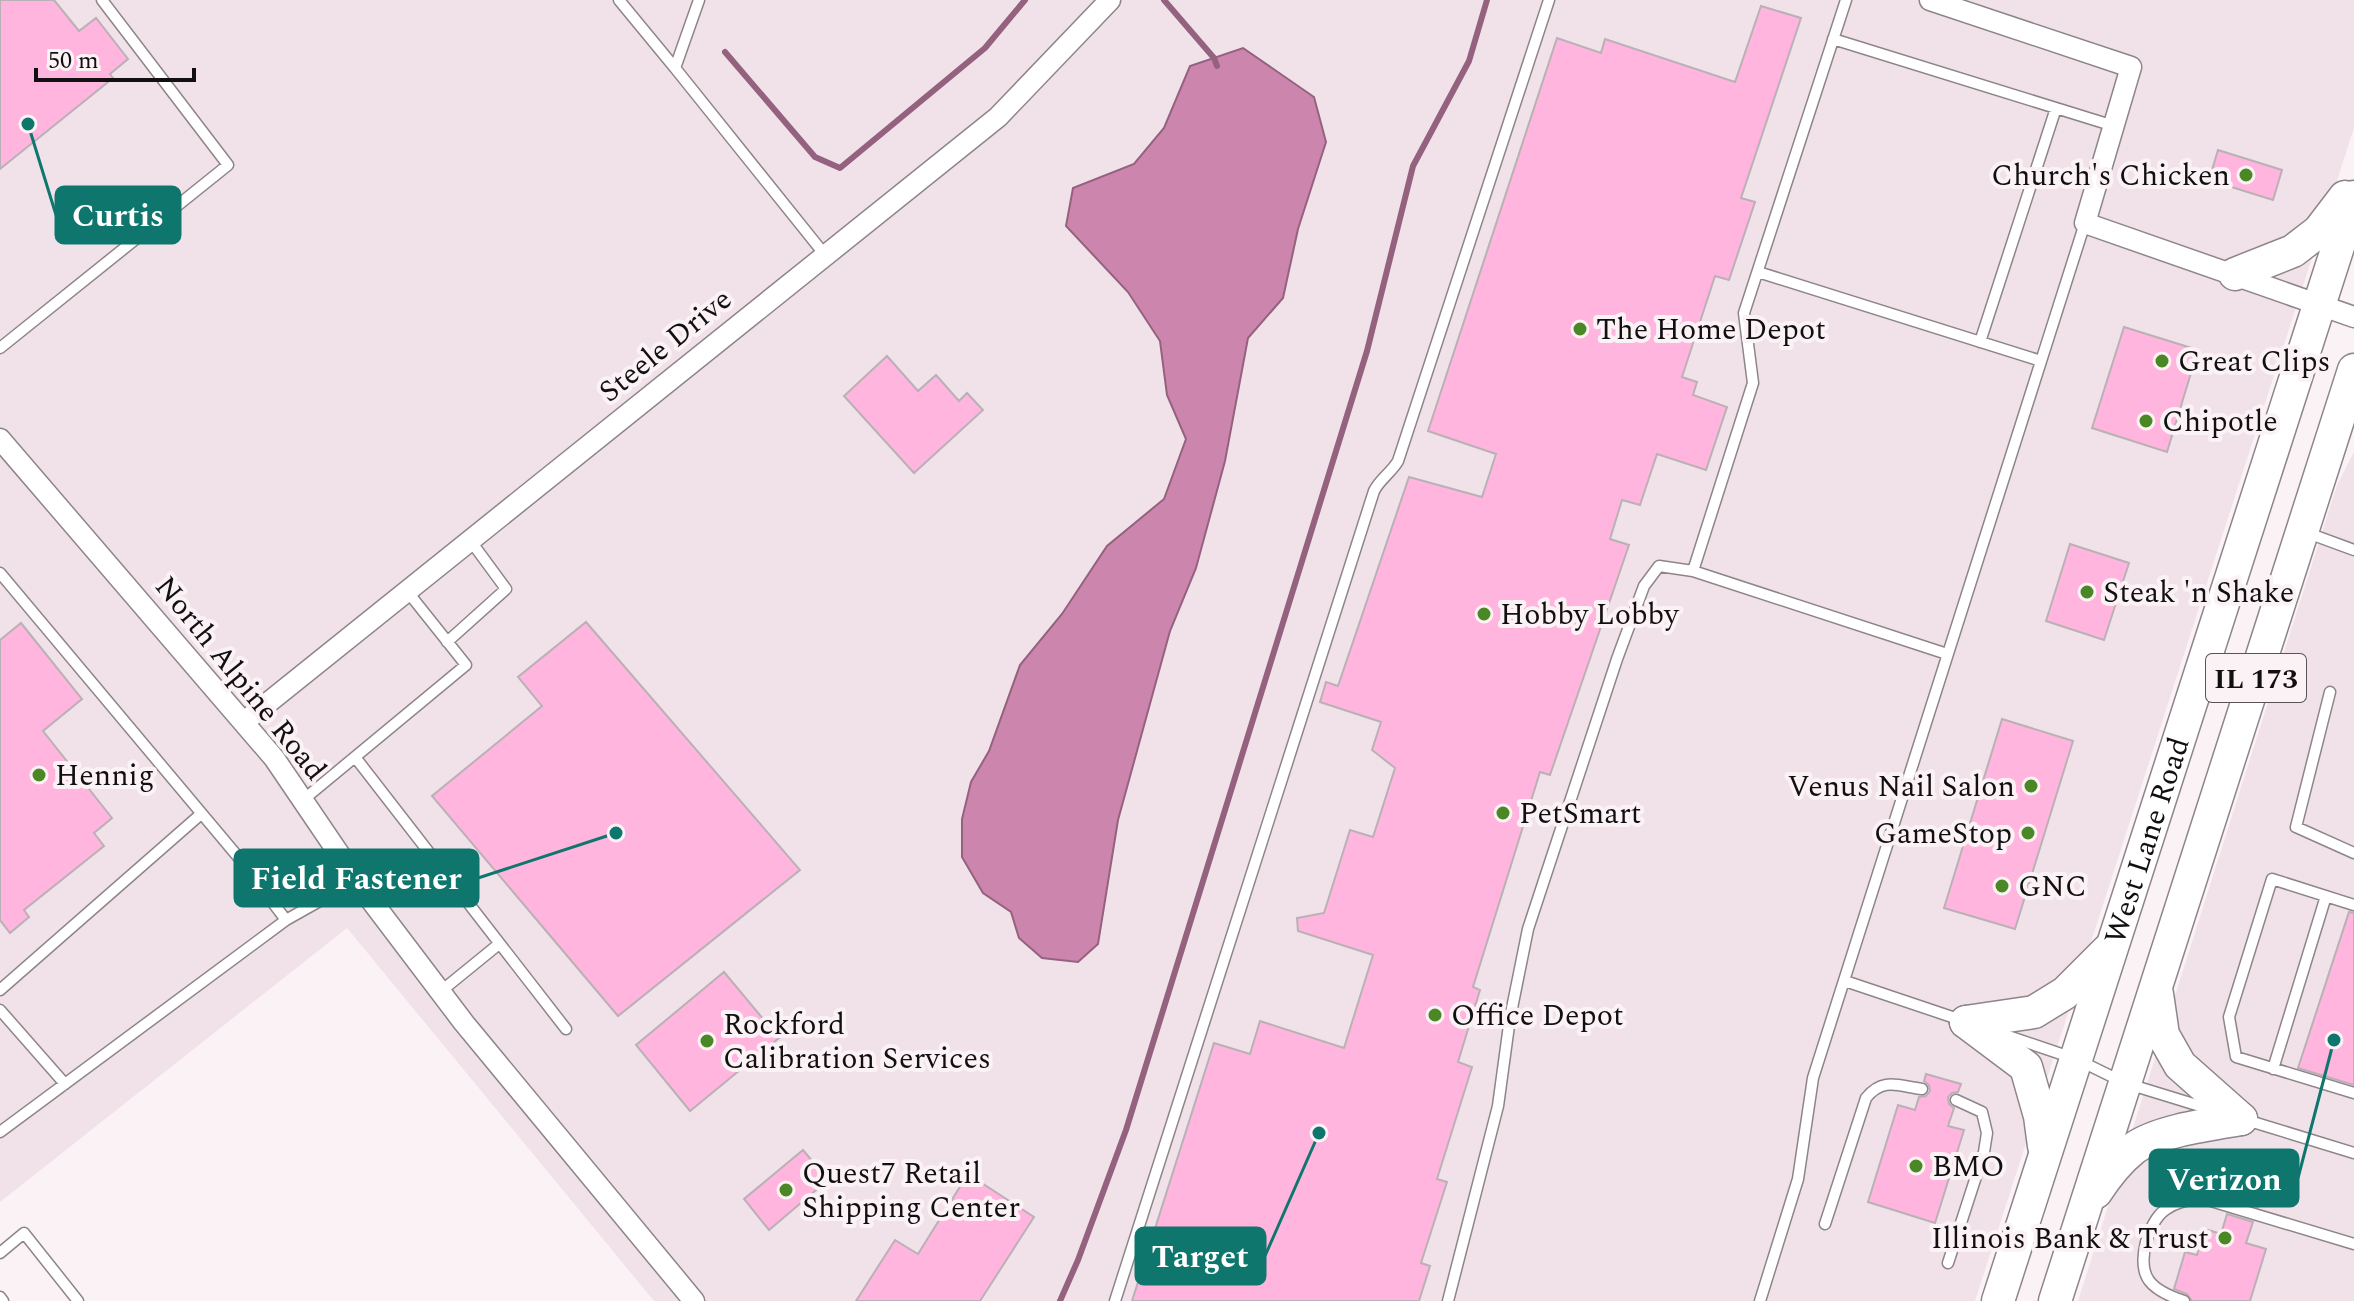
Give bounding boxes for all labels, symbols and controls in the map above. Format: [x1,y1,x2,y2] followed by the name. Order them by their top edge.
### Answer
[36,32,194,82] scale bar
[48,43,99,79] text: 50 m
[1991,153,2230,199] place label: Church's Chicken
[2237,166,2255,184] marker: Church's Chicken
[56,187,180,243] callout: Curtis
[72,192,164,241] text: Curtis
[589,277,742,414] street label: Steele Drive
[1596,307,1826,353] place label: The Home Depot
[1571,320,1589,338] marker: The Home Depot
[2178,339,2330,385] place label: Great Clips
[2153,352,2171,370] marker: Great Clips
[2162,399,2278,445] place label: Chipotle
[2137,412,2155,430] marker: Chipotle
[143,566,337,791] street label: North Alpine Road
[2103,570,2294,616] place label: Steak 'n Shake
[2078,583,2096,601] marker: Steak 'n Shake
[1500,592,1680,638] place label: Hobby Lobby
[1475,605,1493,623] marker: Hobby Lobby
[2206,654,2306,702] road number: IL 173
[2093,731,2202,950] street label: West Lane Road
[55,753,154,799] place label: Hennig
[1787,764,2015,810] place label: Venus Nail Salon
[30,766,48,784] marker: Hennig
[2022,777,2040,795] marker: Venus Nail Salon
[1519,791,1641,837] place label: PetSmart
[1494,804,1512,822] marker: PetSmart
[1874,811,2012,857] place label: GameStop
[2019,824,2037,842] marker: GameStop
[235,850,478,906] callout: Field Fastener
[250,855,462,904] text: Field Fastener
[2018,864,2087,910] place label: GNC
[1993,877,2011,895] marker: GNC
[1451,993,1624,1039] place label: Office Depot
[723,1002,991,1082] place label: Rockford Calibration Services
[1426,1006,1444,1024] marker: Office Depot
[698,1032,716,1050] marker: Rockford Calibration Services
[1932,1144,2005,1190] place label: BMO
[2150,1150,2298,1206] callout: Verizon
[802,1151,1020,1231] place label: Quest7 Retail Shipping Center
[2166,1156,2282,1205] text: Verizon
[1907,1157,1925,1175] marker: BMO
[777,1181,795,1199] marker: Quest7 Retail Shipping Center
[1931,1216,2209,1262] place label: Illinois Bank & Trust
[1136,1228,1265,1284] callout: Target
[2216,1229,2234,1247] marker: Illinois Bank & Trust
[1151,1233,1249,1282] text: Target

